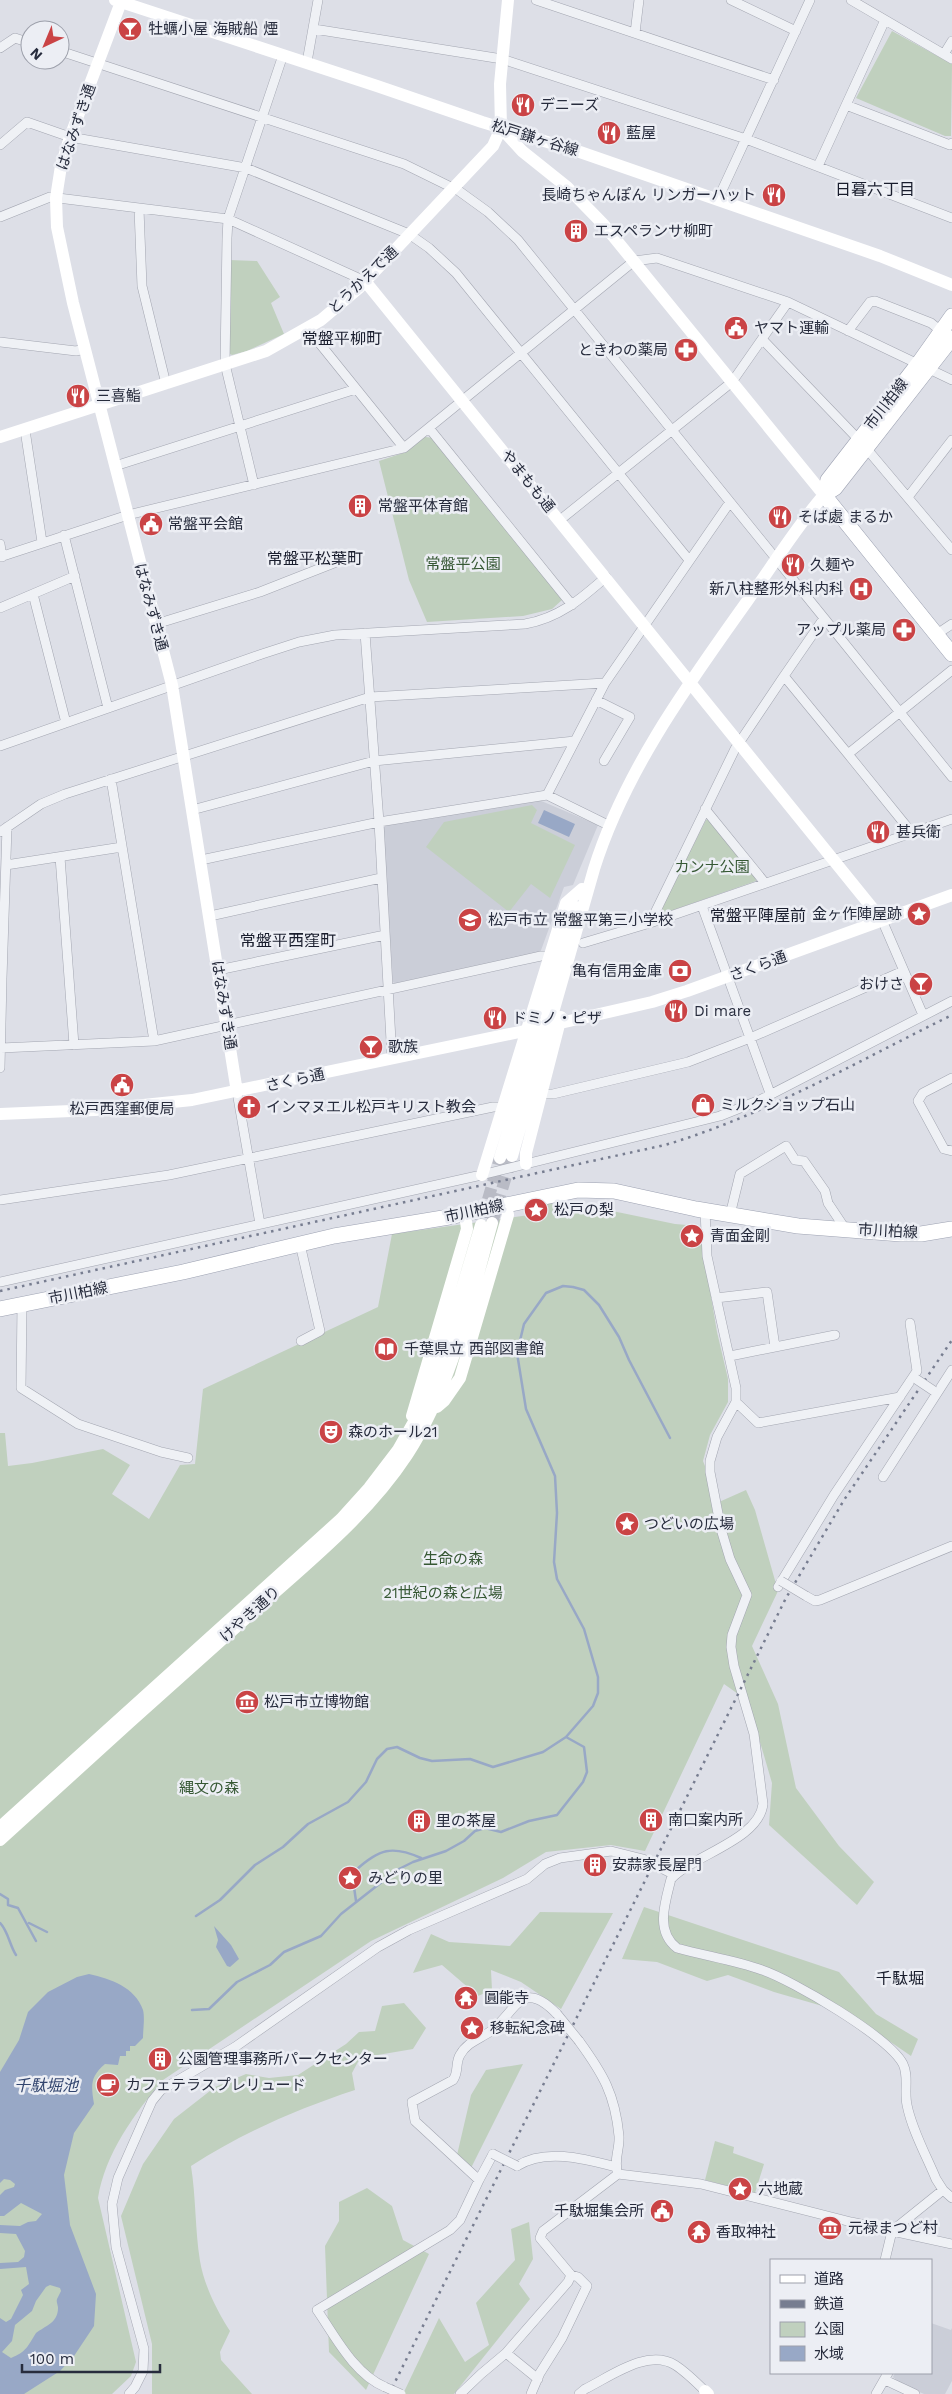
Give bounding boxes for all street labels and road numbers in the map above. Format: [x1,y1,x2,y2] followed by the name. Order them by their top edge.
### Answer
[53,82,99,172] street label: はなみずき通
[489,116,581,160] street label: 松戸鎌ヶ谷線
[325,242,401,318] street label: とうかえで通
[860,375,912,433] street label: 市川柏線
[497,446,559,516] street label: やまもも通
[131,561,171,653] street label: はなみずき通
[727,947,789,985] street label: さくら通
[208,959,240,1051] street label: はなみずき通
[264,1065,326,1095] street label: さくら通
[443,1196,505,1226] street label: 市川柏線
[858,1220,918,1242] street label: 市川柏線
[47,1278,109,1308] street label: 市川柏線
[216,1582,284,1646] street label: けやき通り

